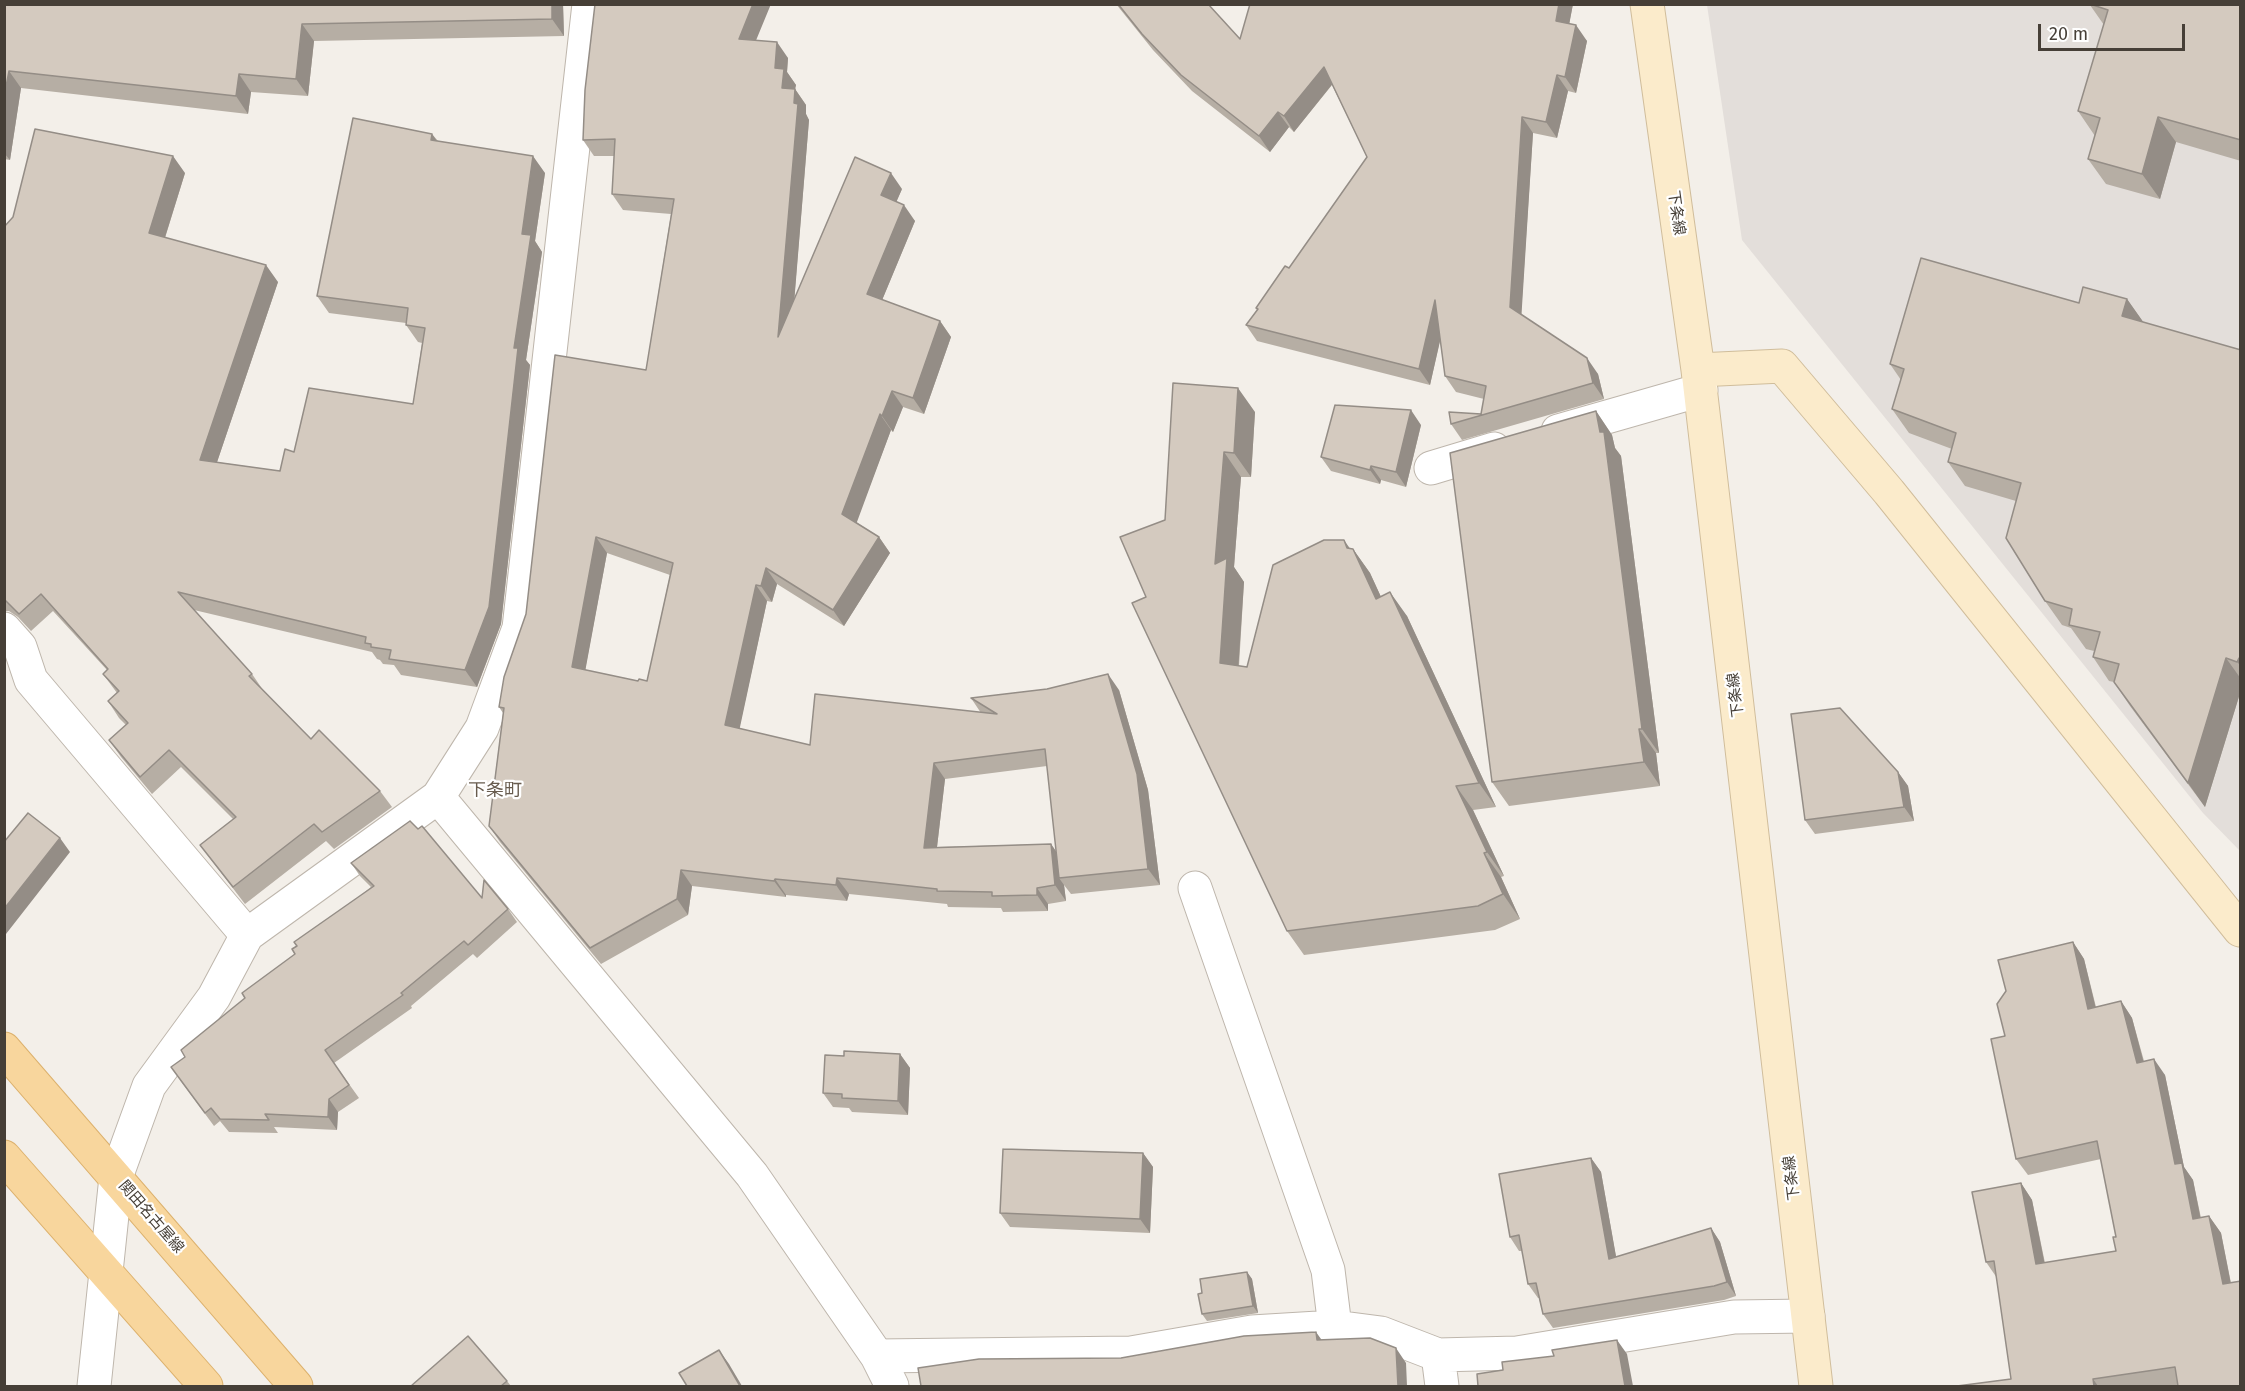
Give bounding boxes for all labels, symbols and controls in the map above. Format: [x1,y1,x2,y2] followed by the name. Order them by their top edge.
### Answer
[2041,12,2188,50] scale bar
[2049,23,2088,45] text: 20 m
[1664,189,1688,237] street label: 下条線
[1724,672,1748,718] street label: 下条線
[468,780,522,802] district label: 下条町
[1780,1155,1804,1201] street label: 下条線
[115,1177,187,1257] street label: 関田名古屋線

